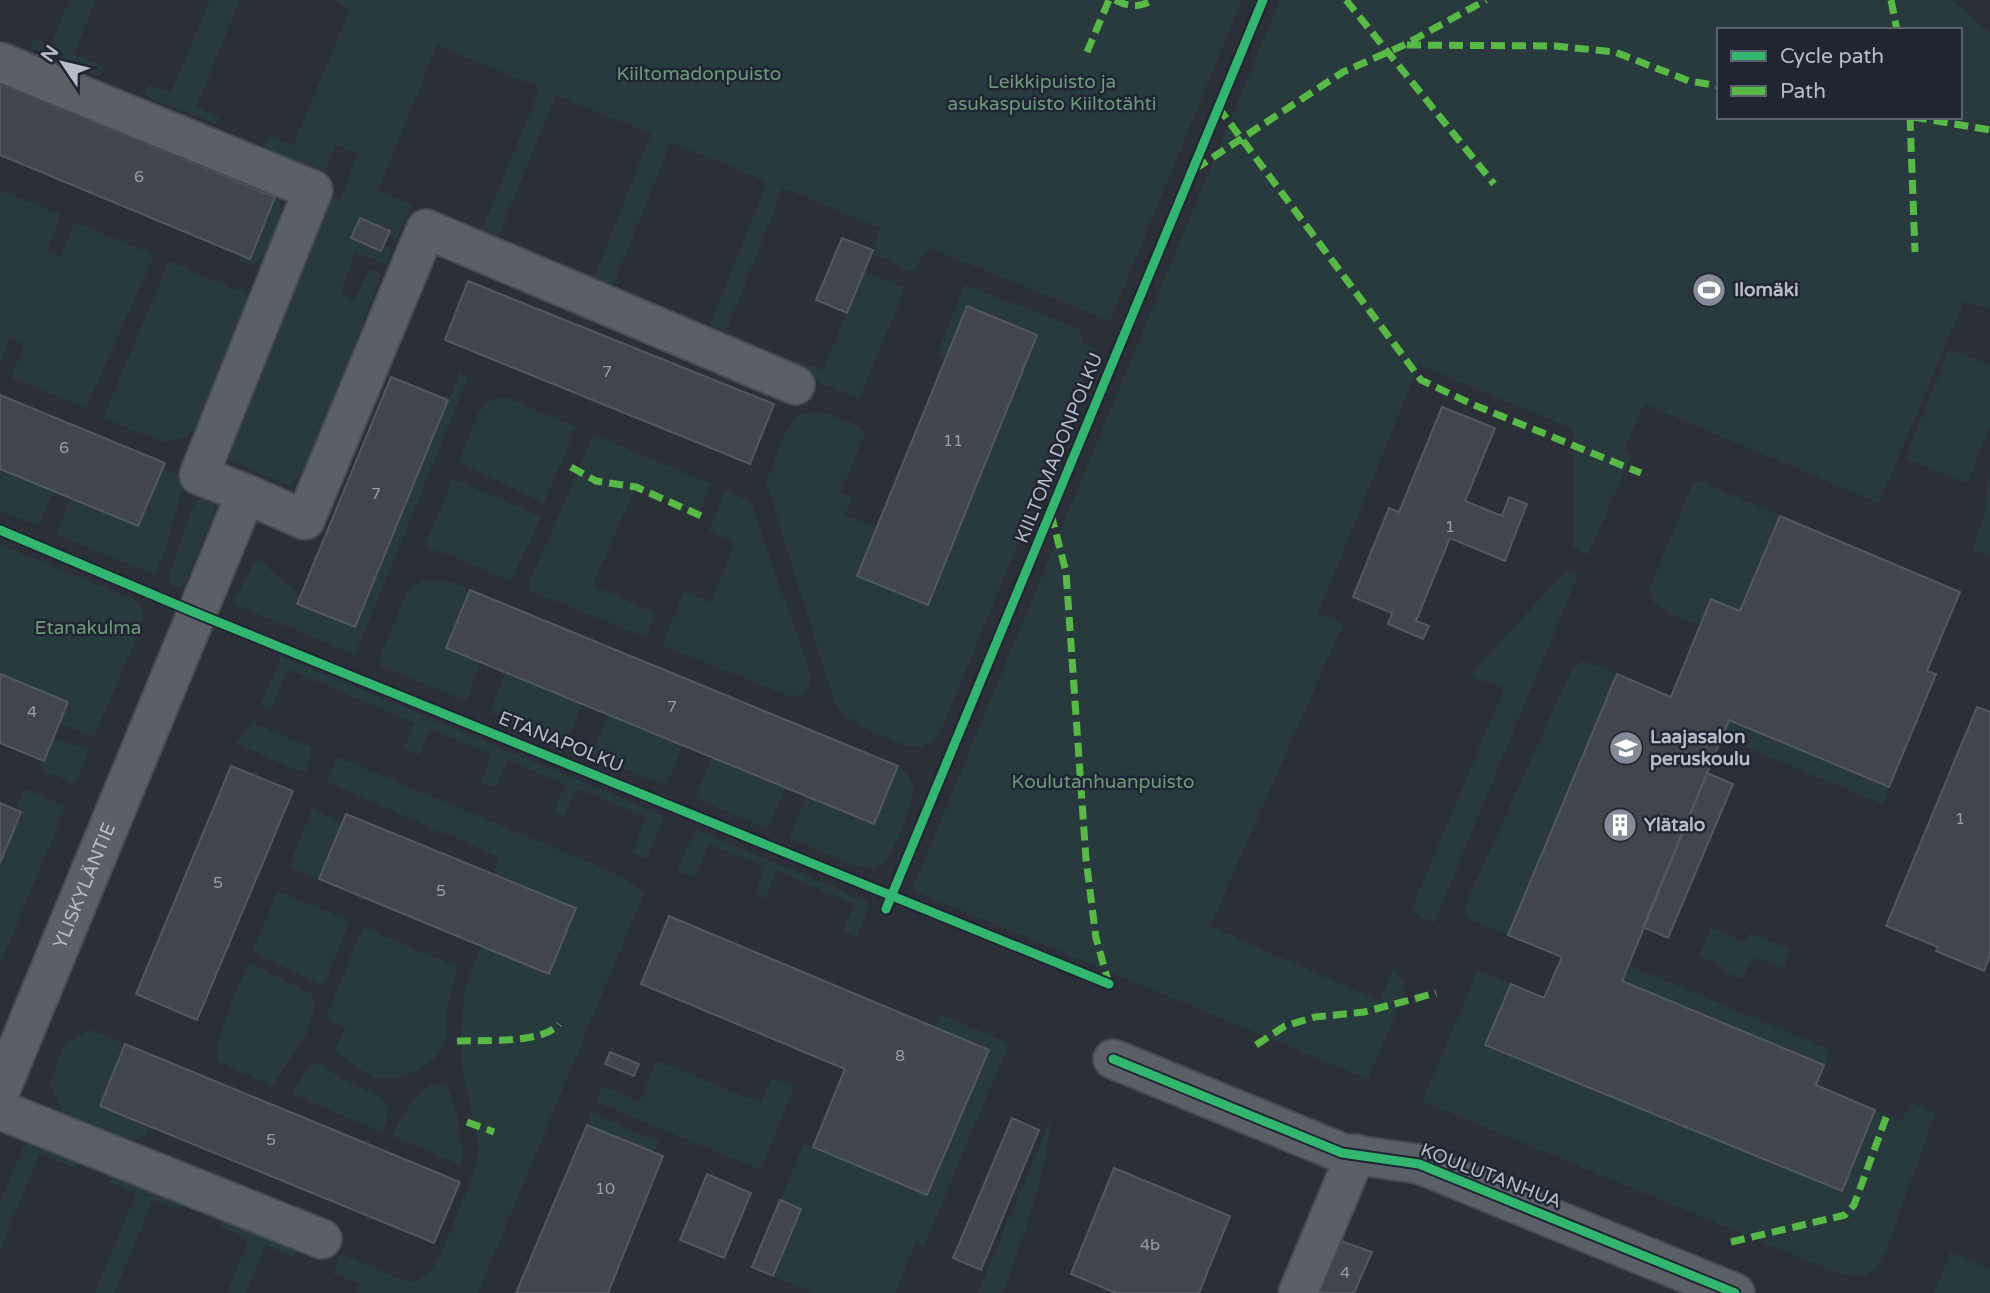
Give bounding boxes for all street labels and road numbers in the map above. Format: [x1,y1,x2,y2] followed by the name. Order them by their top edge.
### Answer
[1011,350,1107,546] street label: KIILTOMADONPOLKU
[495,707,627,777] street label: ETANAPOLKU
[49,819,120,952] street label: YLISKYLÄNTIE
[1417,1139,1565,1213] street label: KOULUTANHUA

